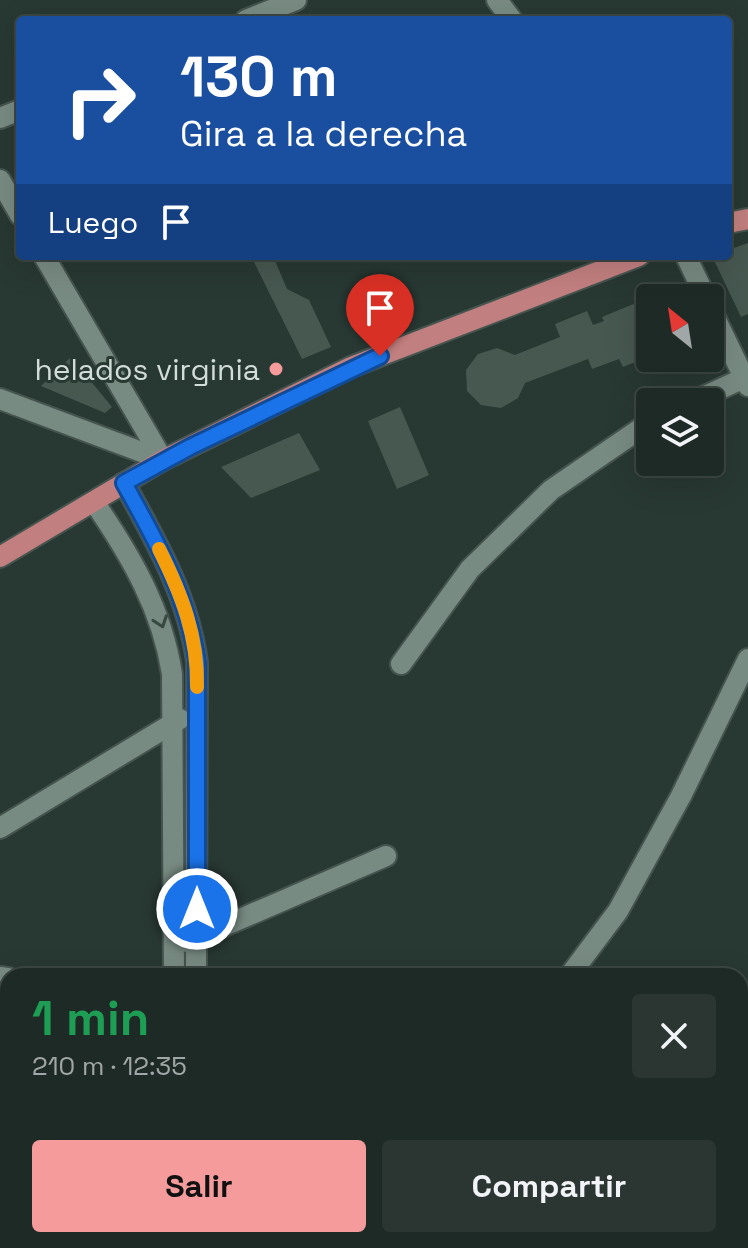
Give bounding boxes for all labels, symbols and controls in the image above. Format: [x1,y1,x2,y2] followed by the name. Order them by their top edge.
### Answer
[180,41,338,112] text: 130 m
[48,48,152,152] icon: right
[180,111,467,157] text: Gira a la derecha
[154,200,198,244] icon: arrive
[48,203,138,242] text: Luego
[346,274,414,356] pin
[636,284,724,372] north arrow
[636,284,724,476] map controls
[358,286,402,330] icon: arrive
[34,350,260,389] place label: helados virginia
[267,360,285,378] marker: helados virginia
[636,388,724,476] button: layers
[151,614,168,628] one-way arrow
[155,867,239,951] position arrow
[32,988,149,1049] text: 1 min
[632,994,716,1078] button: close
[32,1049,187,1083] text: 210 m · 12:35
[32,1140,366,1232] button: Salir
[382,1140,716,1232] button: Compartir

